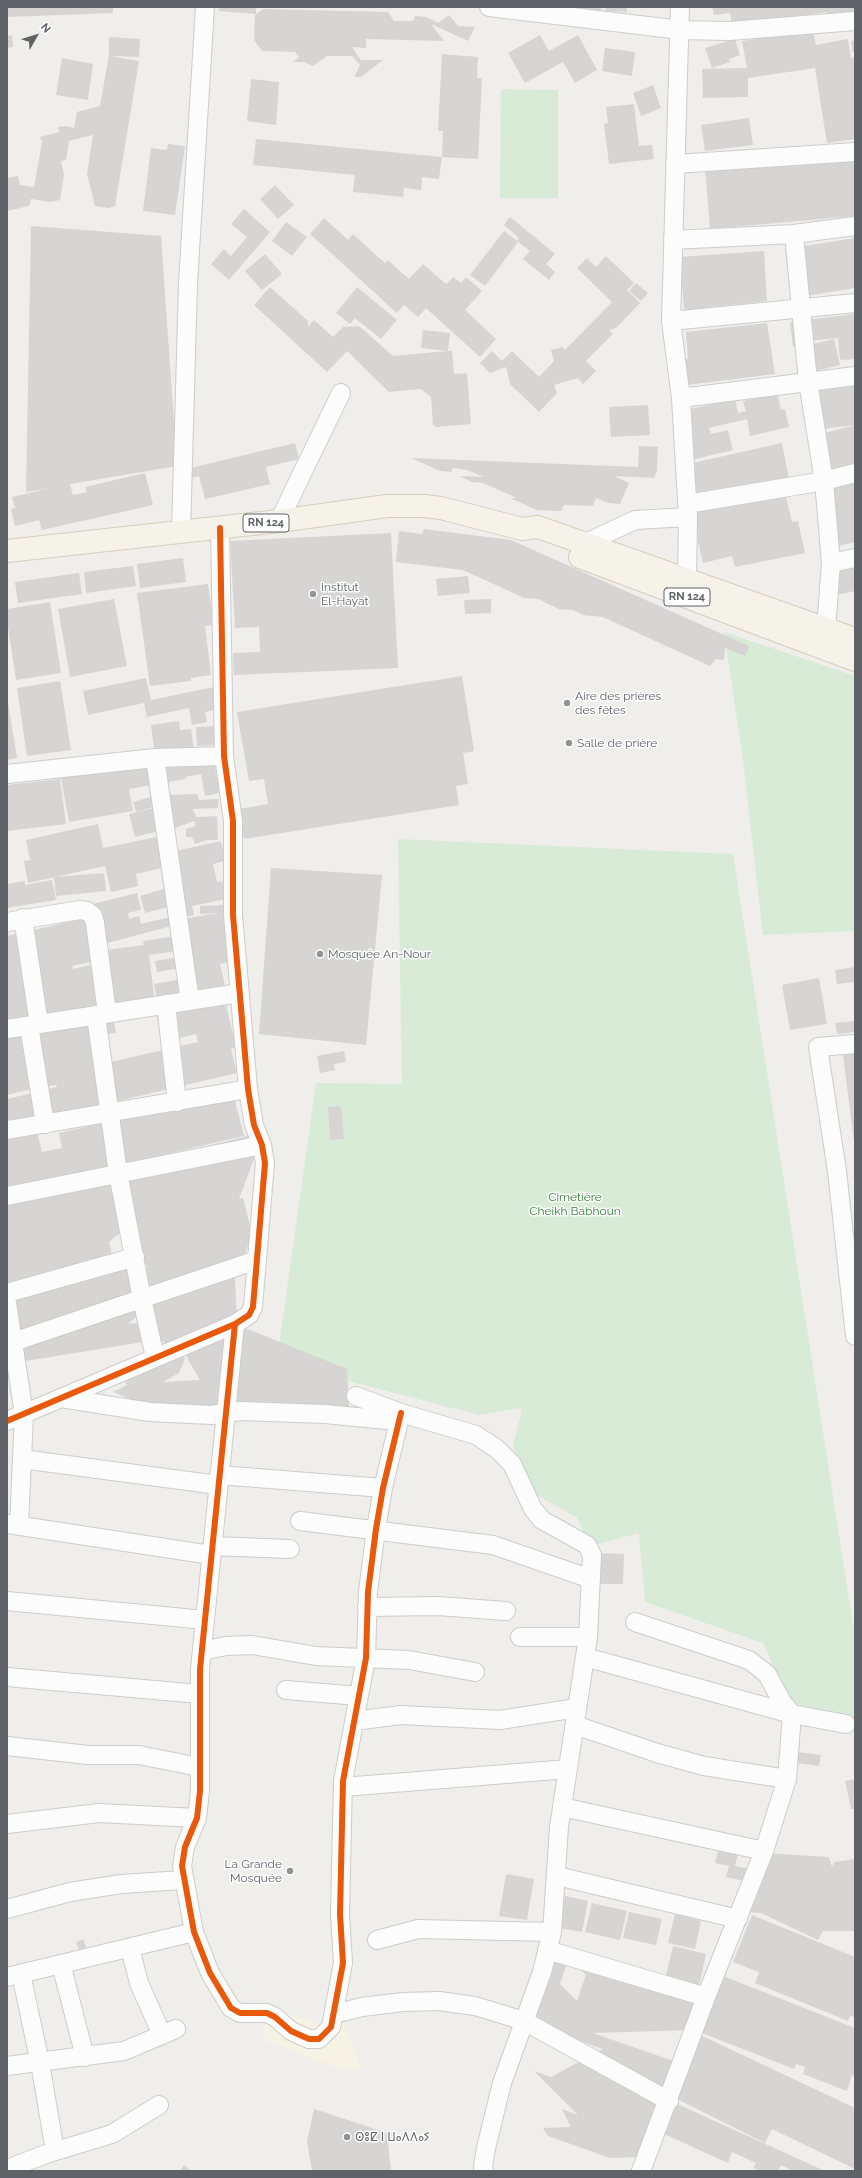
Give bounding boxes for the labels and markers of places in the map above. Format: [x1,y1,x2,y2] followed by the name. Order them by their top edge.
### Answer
[321,580,368,608] place label: Institut El-Hayat
[308,589,318,599] marker: Institut El-Hayat
[575,689,661,717] place label: Aire des prières des fêtes
[562,698,572,708] marker: Aire des prières des fêtes
[577,736,657,750] place label: Salle de prière
[564,738,574,748] marker: Salle de prière
[328,947,431,961] place label: Mosquée An-Nour
[315,949,325,959] marker: Mosquée An-Nour
[225,1857,282,1885] place label: La Grande Mosquée
[285,1866,295,1876] marker: La Grande Mosquée
[355,2130,430,2144] place label: ⵙⵓⵇ ⵏ ⵡⴰⴷⴷⴰⵢ
[342,2132,352,2142] marker: ⵙⵓⵇ ⵏ ⵡⴰⴷⴷⴰⵢ

